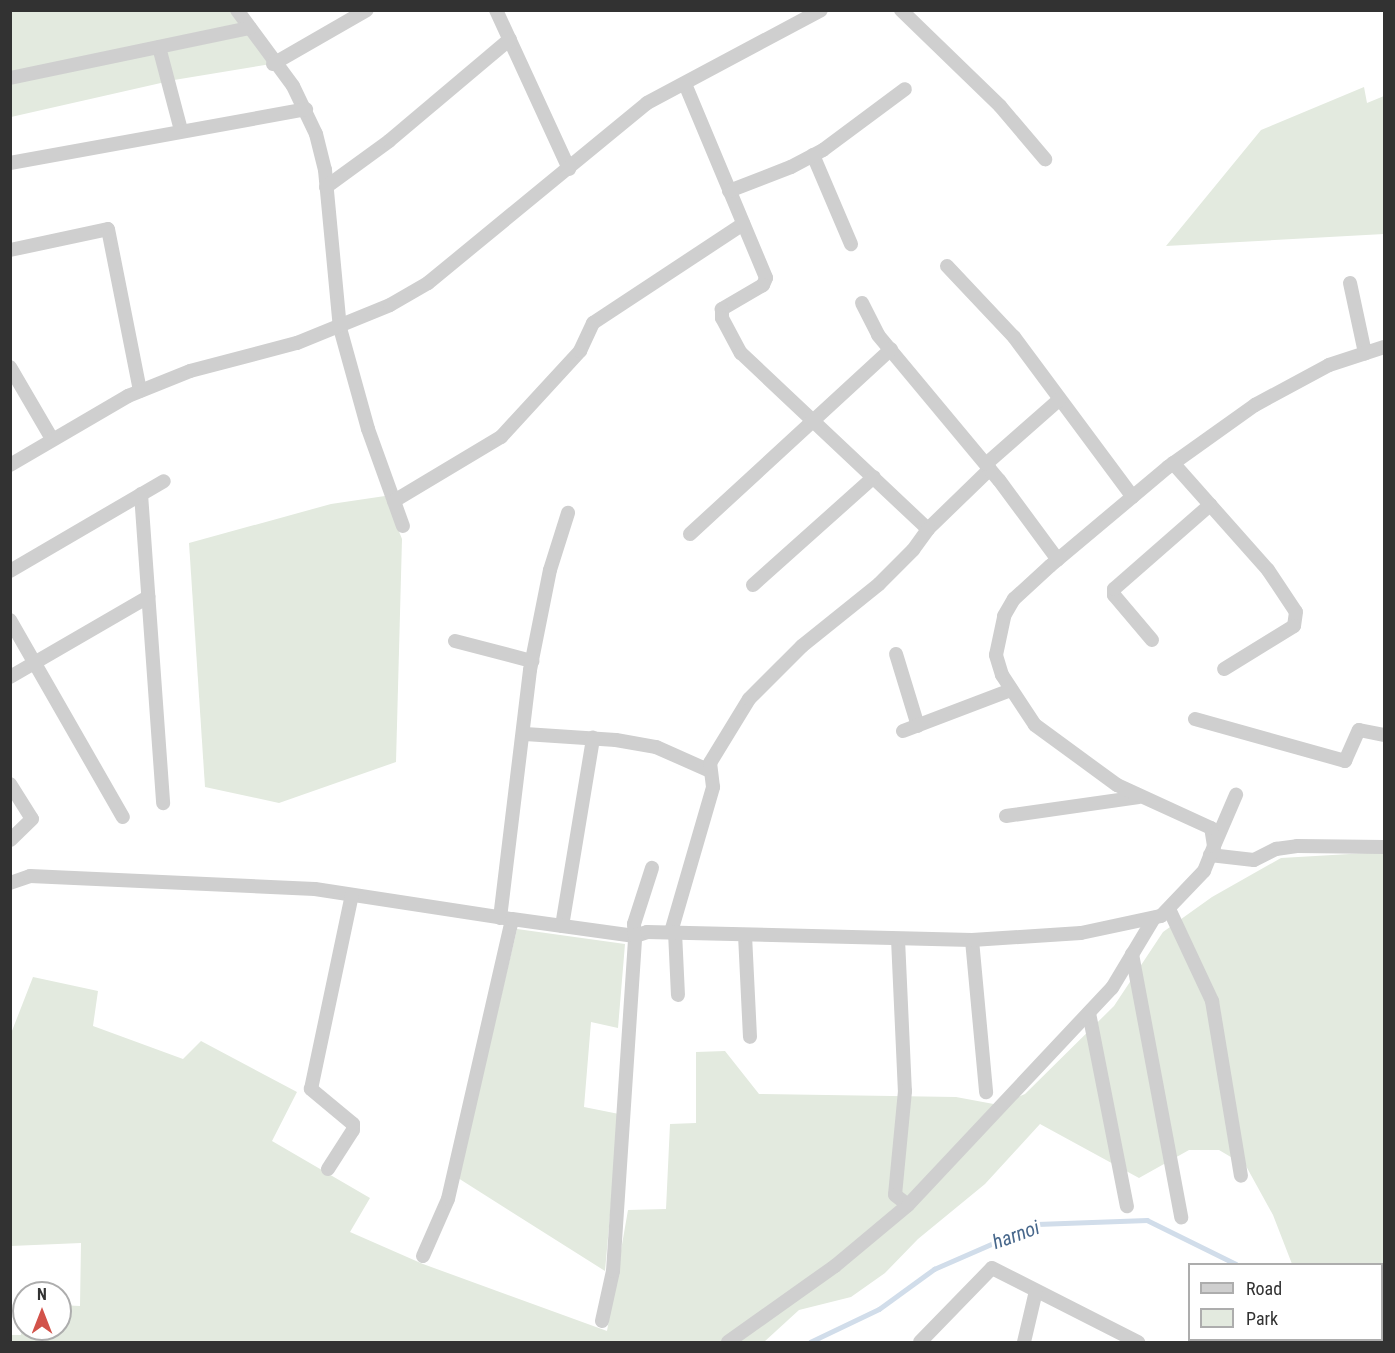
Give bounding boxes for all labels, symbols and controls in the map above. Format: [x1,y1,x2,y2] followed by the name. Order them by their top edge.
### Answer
[989,1215,1043,1255] water label: harnoi
[1188,1263,1383,1341] legend
[1246,1278,1282,1299] text: Road
[12,1281,72,1341] north arrow
[37,1285,47,1304] text: N
[1246,1308,1278,1329] text: Park

